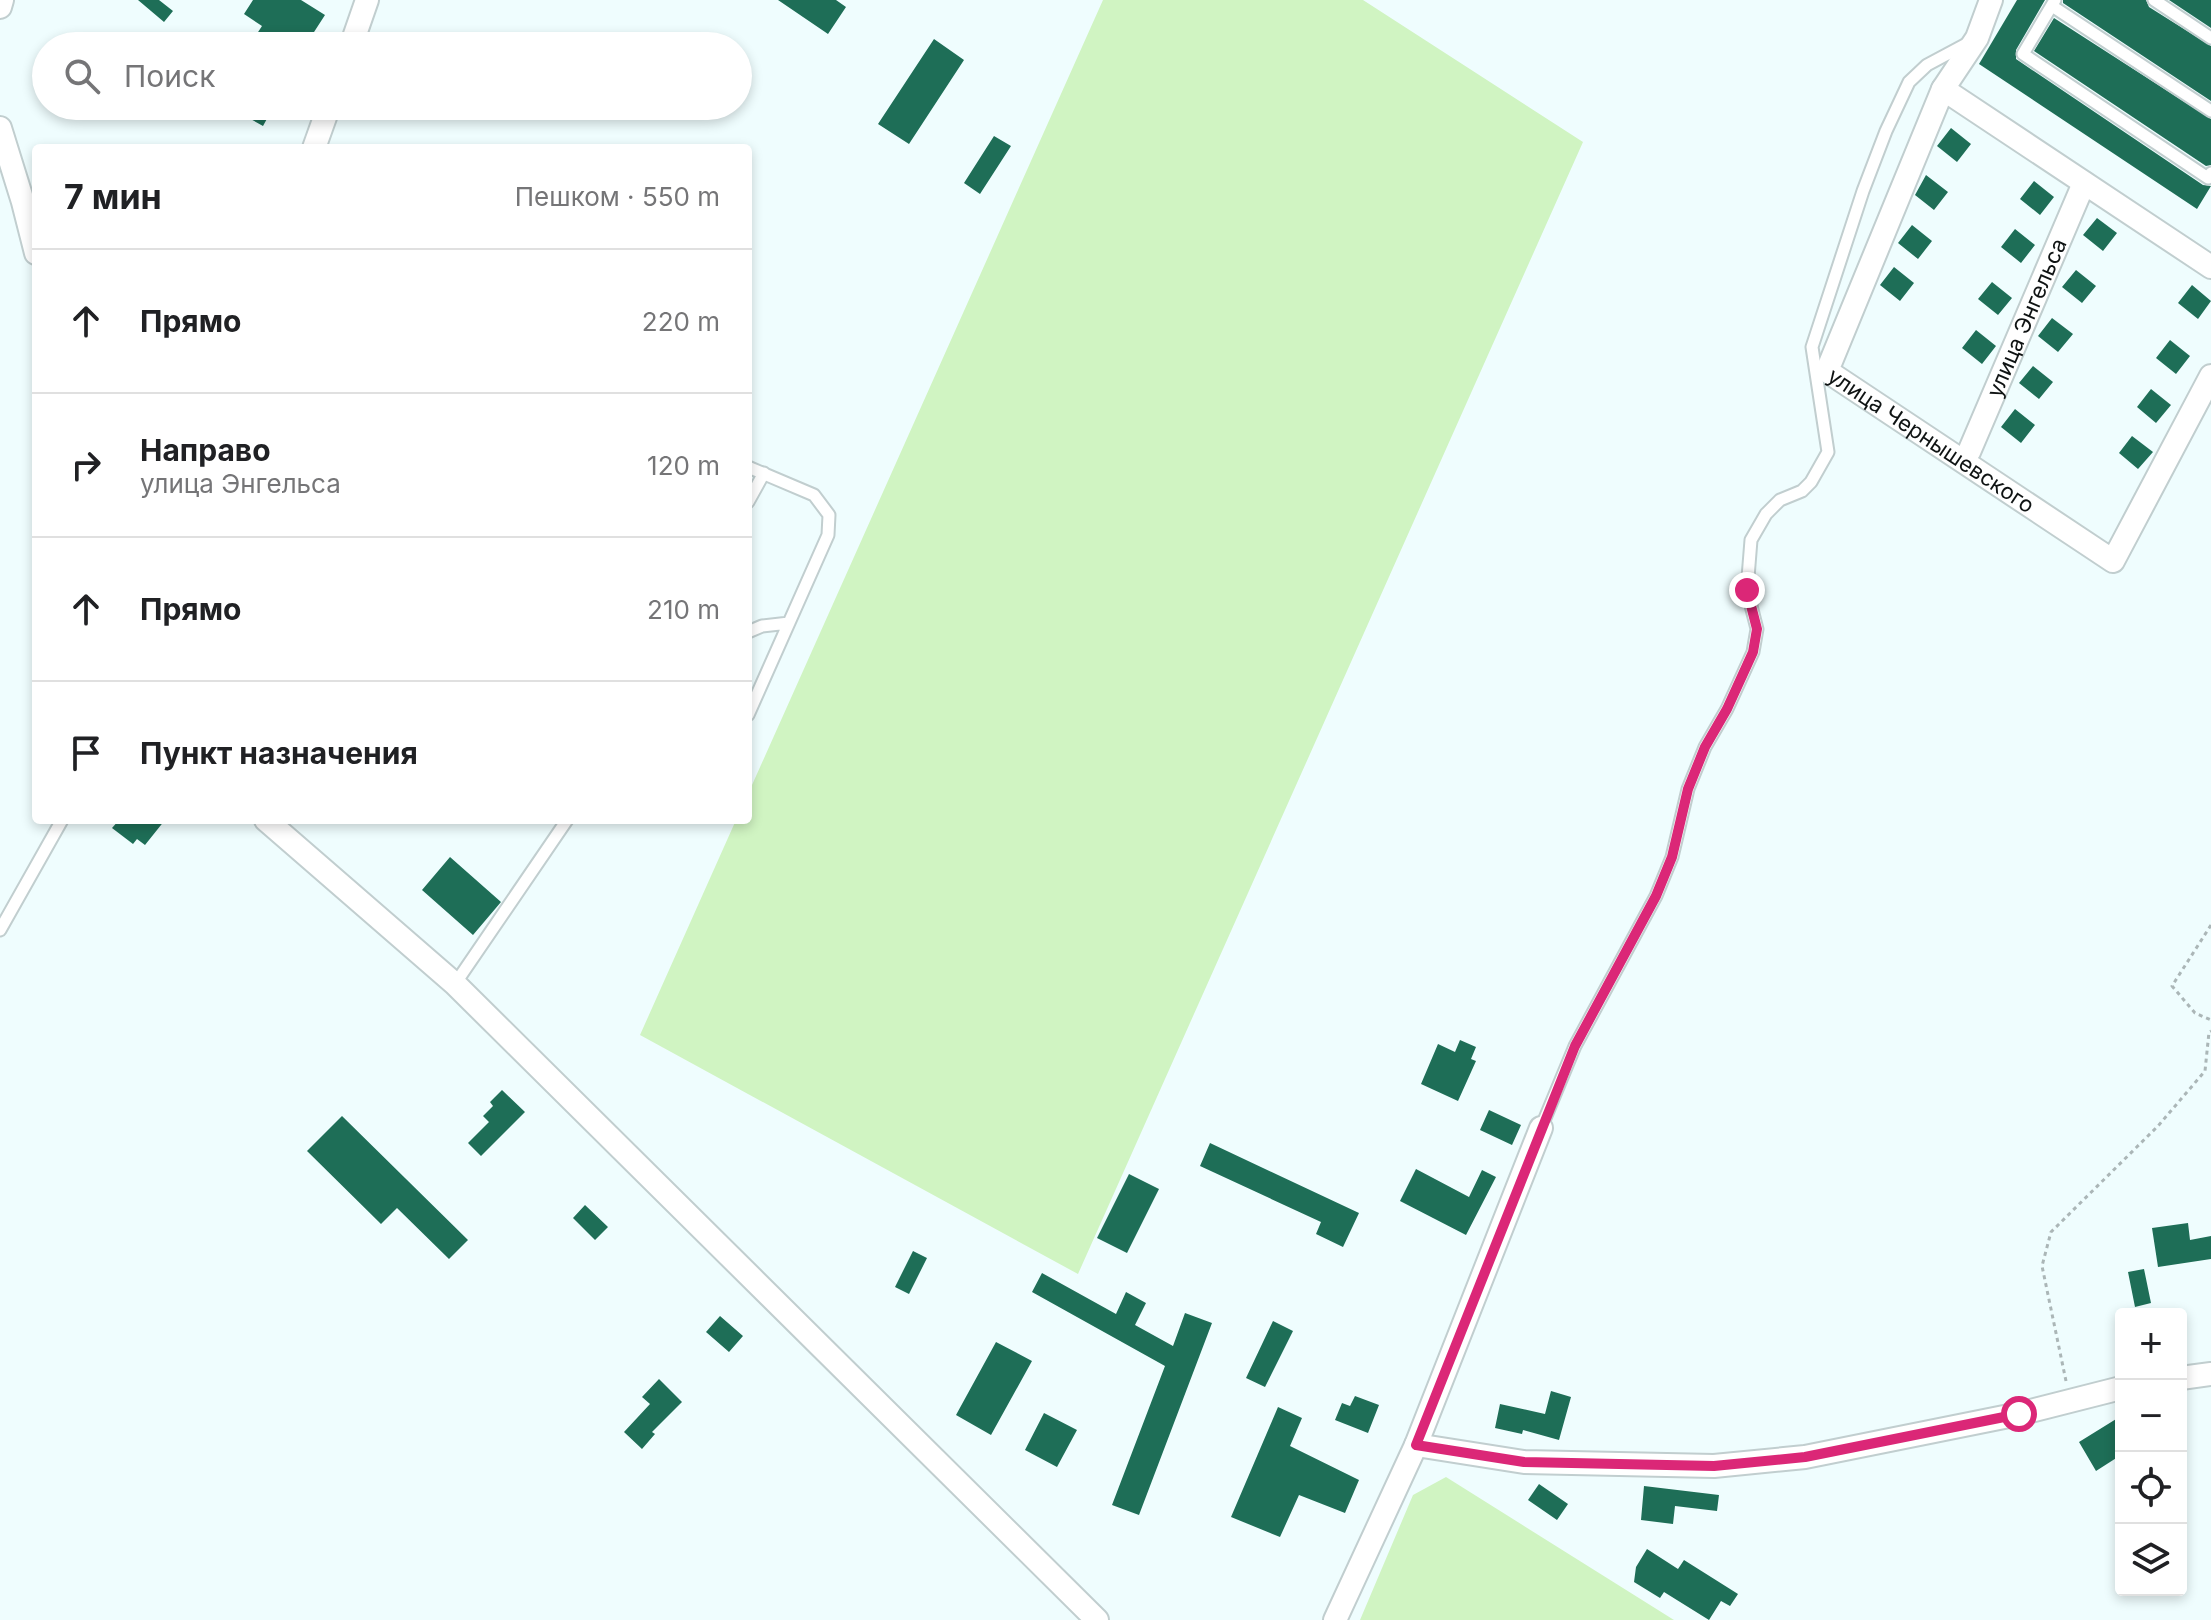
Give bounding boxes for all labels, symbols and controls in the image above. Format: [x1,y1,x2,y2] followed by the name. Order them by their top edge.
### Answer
[32,32,752,120] search box
[60,54,104,98] icon: search
[124,58,215,94] text: Поиск
[64,176,162,217] text: 7 мин
[515,181,720,212] text: Пешком · 550 m
[1981,234,2072,401] street label: улица Энгельса
[64,299,108,343] icon: ahead
[140,303,241,339] text: Прямо
[642,306,720,337] text: 220 m
[1823,362,2039,518] street label: улица Чернышевского
[140,432,271,468] text: Направо
[64,443,108,487] icon: right
[647,450,720,481] text: 120 m
[140,468,341,499] text: улица Энгельса
[1729,572,1765,608] route end
[64,587,108,631] icon: ahead
[140,591,241,627] text: Прямо
[647,594,720,625] text: 210 m
[64,731,108,775] icon: arrive
[140,735,418,771] text: Пункт назначения
[2115,1308,2187,1596] map controls
[2115,1308,2187,1380] button: +
[2115,1380,2187,1452] button: −
[2001,1396,2037,1432] route start
[2115,1452,2187,1524] button: locate
[2115,1524,2187,1596] button: layers

